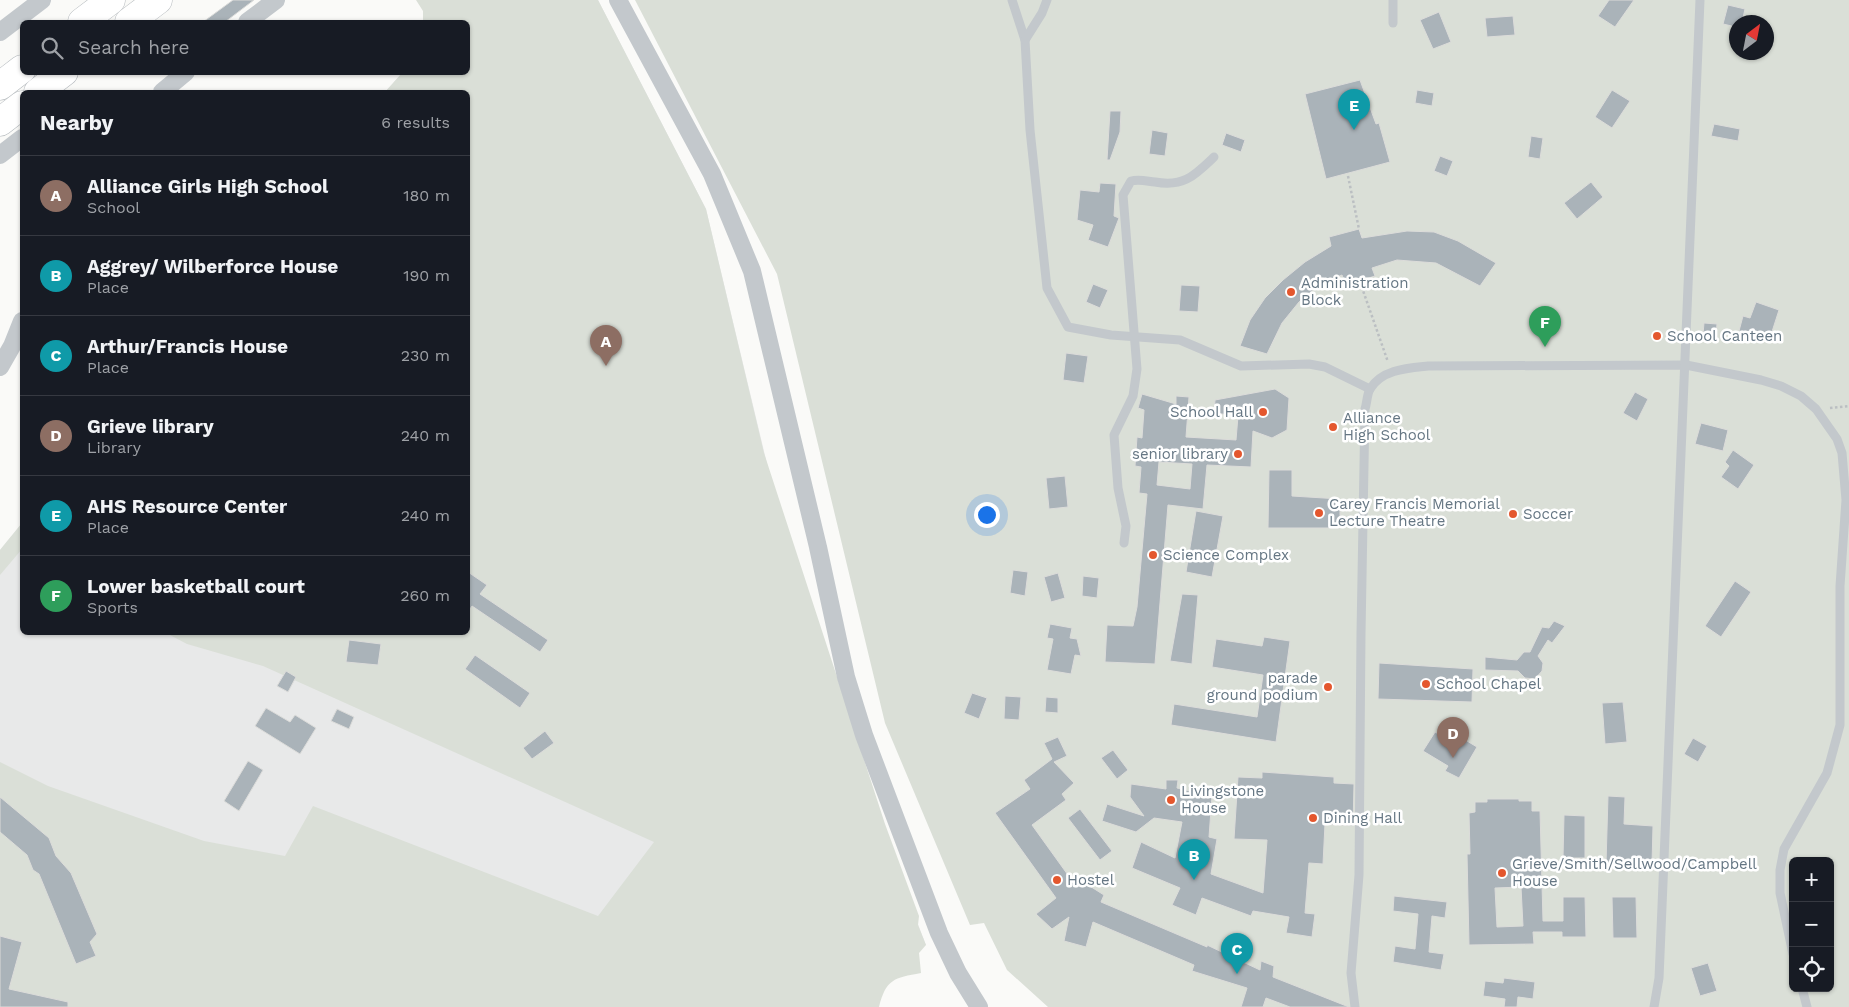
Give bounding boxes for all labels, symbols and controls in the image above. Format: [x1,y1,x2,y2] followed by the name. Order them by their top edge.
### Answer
[1729,15,1774,60] north arrow
[20,20,470,75] search box
[38,34,66,62] icon: search
[78,36,189,59] text: Search here
[1338,89,1370,130] pin: E
[40,110,113,135] text: Nearby
[381,113,450,132] text: 6 results
[87,175,328,198] text: Alliance Girls High School
[51,186,61,205] text: A
[403,186,450,205] text: 180 m
[87,198,140,217] text: School
[87,255,338,278] text: Aggrey/ Wilberforce House
[51,266,61,285] text: B
[403,266,450,285] text: 190 m
[1301,274,1409,309] place label: Administration Block
[87,278,129,297] text: Place
[1285,286,1297,298] marker: Administration Block
[1529,306,1561,347] pin: F
[590,325,622,366] pin: A
[1667,327,1782,345] place label: School Canteen
[1651,330,1663,342] marker: School Canteen
[87,335,288,358] text: Arthur/Francis House
[51,346,61,365] text: C
[401,346,450,365] text: 230 m
[87,358,129,377] text: Place
[1170,403,1253,421] place label: School Hall
[1257,406,1269,418] marker: School Hall
[1343,409,1431,444] place label: Alliance High School
[87,415,214,438] text: Grieve library
[1327,421,1339,433] marker: Alliance High School
[50,426,62,445] text: D
[401,426,450,445] text: 240 m
[87,438,141,457] text: Library
[1132,445,1228,463] place label: senior library
[1232,448,1244,460] marker: senior library
[87,495,287,518] text: AHS Resource Center
[1329,495,1500,530] place label: Carey Francis Memorial Lecture Theatre
[974,502,1000,528] your location
[1523,505,1573,523] place label: Soccer
[51,506,61,525] text: E
[401,506,450,525] text: 240 m
[1313,507,1325,519] marker: Carey Francis Memorial Lecture Theatre
[1507,508,1519,520] marker: Soccer
[87,518,129,537] text: Place
[1163,546,1289,564] place label: Science Complex
[1147,549,1159,561] marker: Science Complex
[87,575,305,598] text: Lower basketball court
[51,586,61,605] text: F
[400,586,450,605] text: 260 m
[87,598,138,617] text: Sports
[1207,669,1318,704] place label: parade ground podium
[1436,675,1542,693] place label: School Chapel
[1420,678,1432,690] marker: School Chapel
[1322,681,1334,693] marker: parade ground podium
[1437,717,1469,758] pin: D
[1181,782,1264,817] place label: Livingstone House
[1165,794,1177,806] marker: Livingstone House
[1323,809,1402,827] place label: Dining Hall
[1307,812,1319,824] marker: Dining Hall
[1178,839,1210,880] pin: B
[1512,855,1757,890] place label: Grieve/Smith/Sellwood/Campbell House
[1789,857,1834,992] map controls
[1789,857,1834,902] button: +
[1496,867,1508,879] marker: Grieve/Smith/Sellwood/Campbell House
[1067,871,1115,889] place label: Hostel
[1051,874,1063,886] marker: Hostel
[1789,902,1834,947] button: −
[1221,933,1253,974] pin: C
[1789,947,1834,992] button: locate

